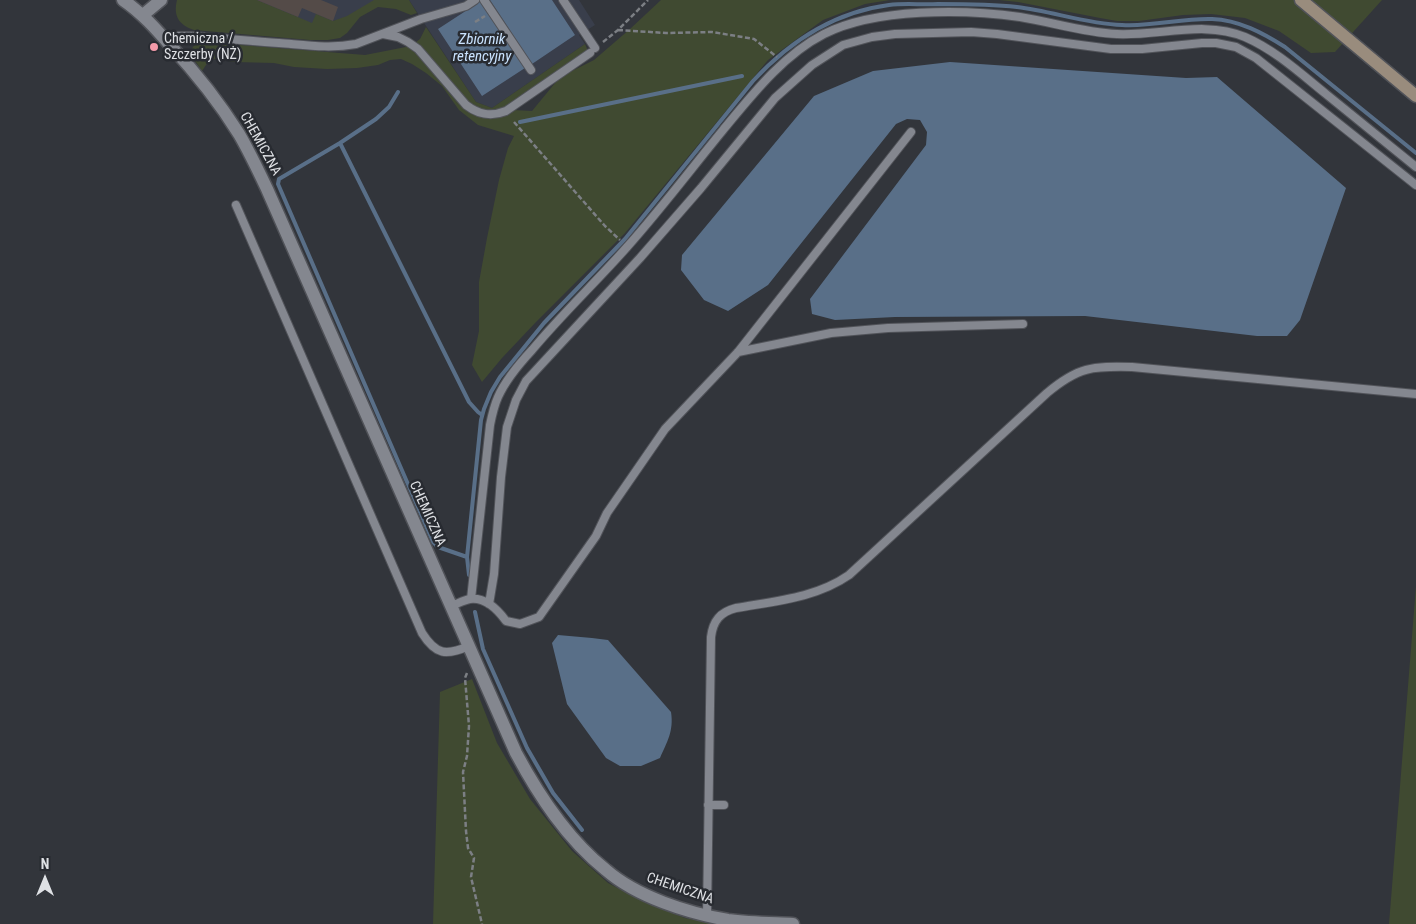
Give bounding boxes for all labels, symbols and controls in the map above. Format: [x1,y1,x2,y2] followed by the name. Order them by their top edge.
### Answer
[164,31,241,64] place label: Chemiczna / Szczerby (NŻ)
[453,31,511,66] water label: Zbiornik retencyjny
[148,41,160,53] marker: Chemiczna / Szczerby (NŻ)
[236,109,284,179] street label: CHEMICZNA
[405,479,449,549] street label: CHEMICZNA
[20,854,70,904] north arrow
[41,856,49,872] text: N
[644,870,716,908] street label: CHEMICZNA

